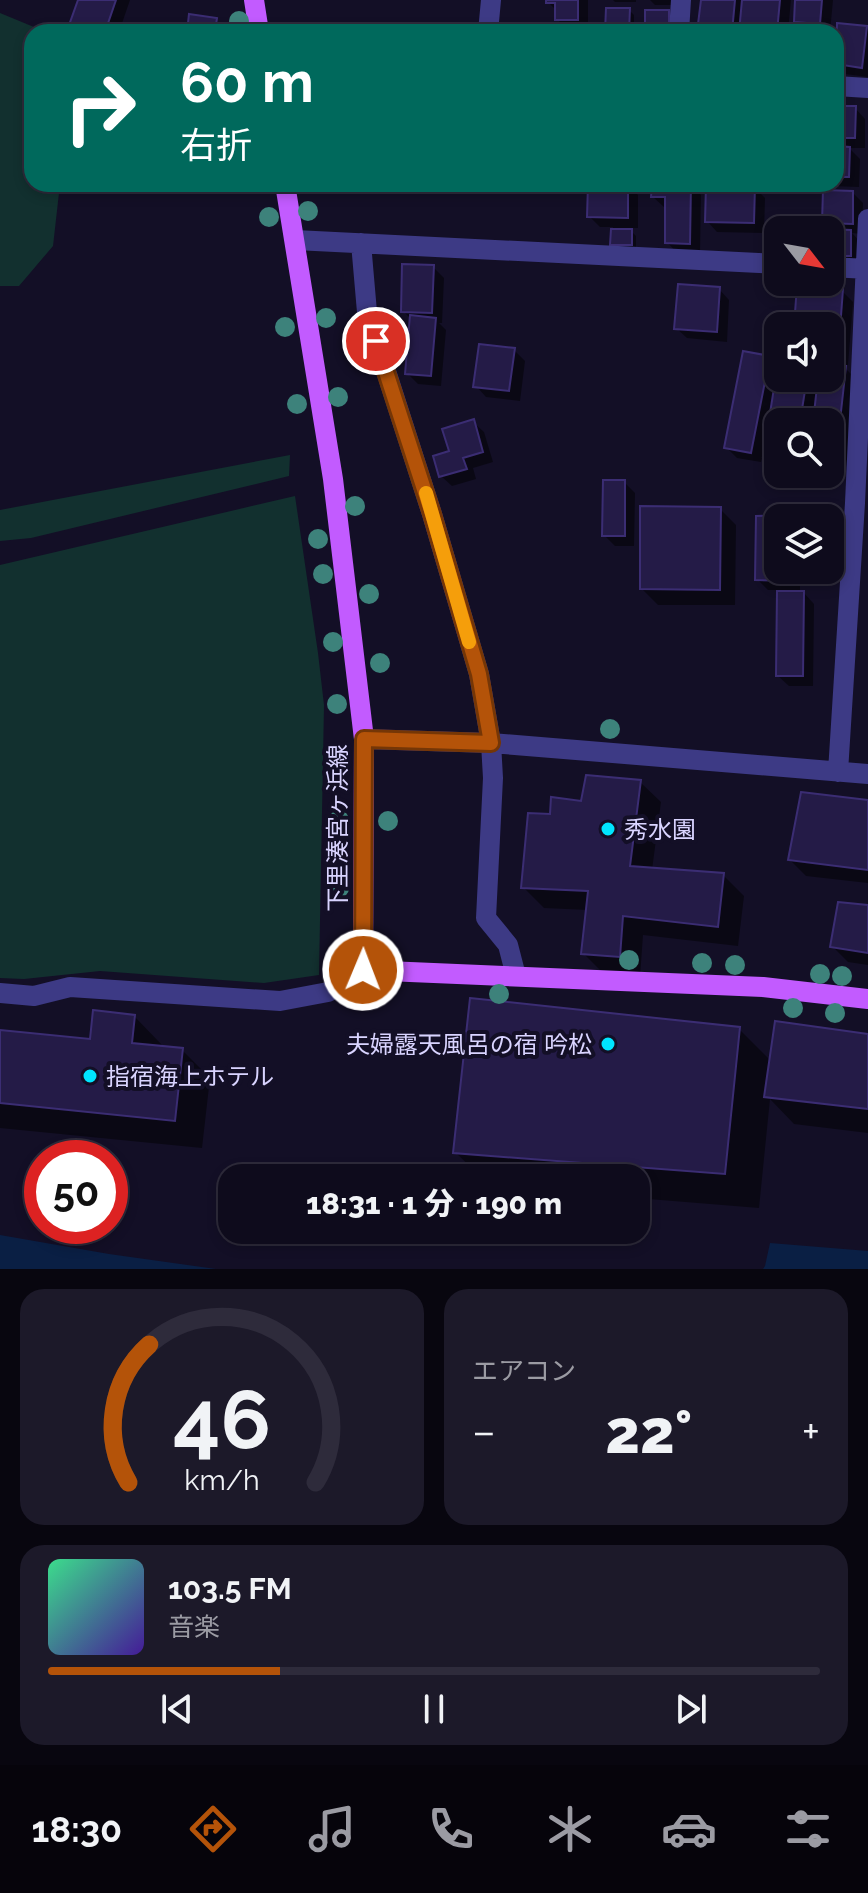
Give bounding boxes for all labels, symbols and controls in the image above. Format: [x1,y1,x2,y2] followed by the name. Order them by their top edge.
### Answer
[180,49,314,115] text: 60 m
[48,56,152,160] icon: right
[180,124,252,166] text: 右折
[764,216,844,296] north arrow
[764,216,844,584] map controls
[342,307,410,375] pin
[764,312,844,392] button: sound
[354,319,398,363] icon: arrive
[764,408,844,488] button: search
[764,504,844,584] button: layers
[323,744,352,912] street label: 下里湊宮ヶ浜線
[624,815,696,844] place label: 秀水園
[599,820,617,838] marker: 秀水園
[321,928,405,1012] position arrow
[346,1030,592,1059] place label: 夫婦露天風呂の宿 吟松
[599,1035,617,1053] marker: 夫婦露天風呂の宿 吟松
[106,1062,274,1091] place label: 指宿海上ホテル
[81,1067,99,1085] marker: 指宿海上ホテル
[24,1140,128,1244] speed limit sign: 50
[306,1186,562,1221] text: 18:31 · 1 分 · 190 m
[472,1356,576,1386] text: エアコン
[173,1371,271,1468] text: 46
[605,1397,692,1467] text: 22°
[472,1406,496,1457] text: −
[802,1406,820,1457] text: +
[184,1463,260,1497] text: km/h
[168,1571,292,1606] text: 103.5 FM
[168,1612,220,1642] text: 音楽
[155,1687,199,1731] icon: previous
[412,1687,456,1731] icon: pause
[669,1687,713,1731] icon: next
[185,1801,241,1857] icon: directions
[304,1801,360,1857] icon: music
[423,1801,479,1857] icon: phone
[542,1801,598,1857] icon: climate
[661,1801,717,1857] icon: car
[780,1801,836,1857] icon: filters
[32,1808,122,1850] text: 18:30

